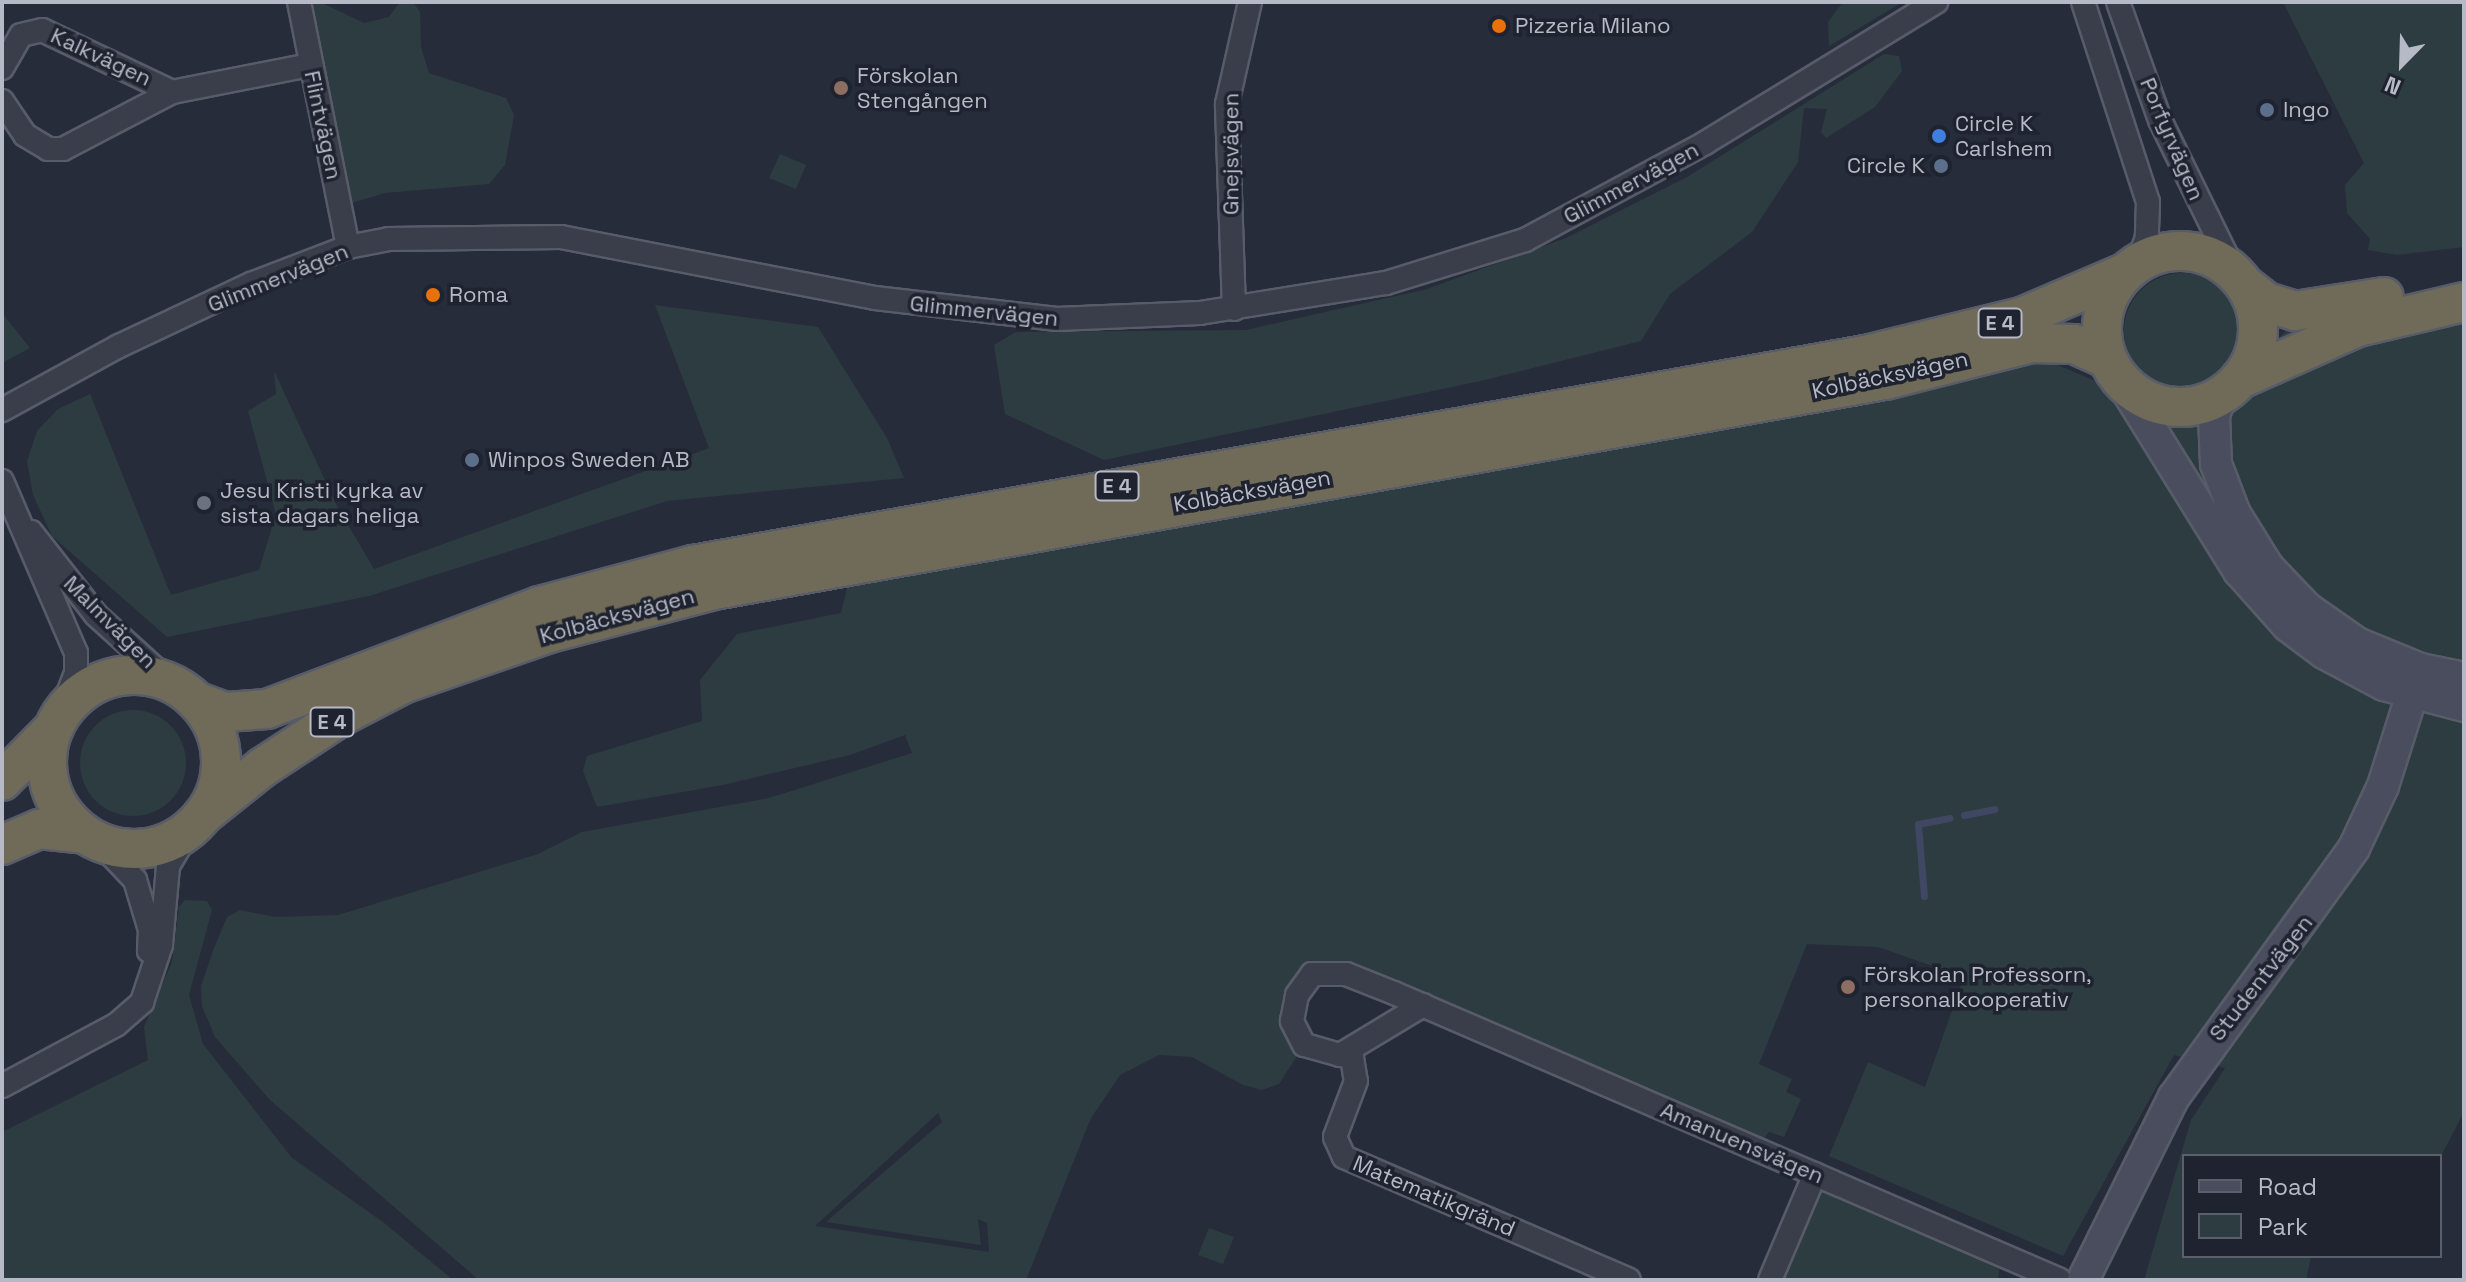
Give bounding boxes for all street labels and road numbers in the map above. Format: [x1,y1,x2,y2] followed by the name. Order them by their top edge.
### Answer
[47,22,155,92] street label: Kalkvägen
[299,68,347,182] street label: Flintvägen
[2134,74,2210,204] street label: Porfyrvägen
[1218,93,1244,215] street label: Gnejsvägen
[1559,136,1703,230] street label: Glimmervägen
[204,238,352,318] street label: Glimmervägen
[909,290,1059,332] street label: Glimmervägen
[1976,307,2024,339] road number: E 4
[1810,346,1970,404] street label: Kolbäcksvägen
[1171,464,1333,518] street label: Kolbäcksvägen
[1093,470,1141,502] road number: E 4
[58,570,162,674] street label: Malmvägen
[537,583,697,649] street label: Kolbäcksvägen
[308,706,356,738] road number: E 4
[2204,910,2318,1046] street label: Studentvägen
[1657,1097,1827,1189] street label: Amanuensvägen
[1349,1150,1519,1242] street label: Matematikgränd

